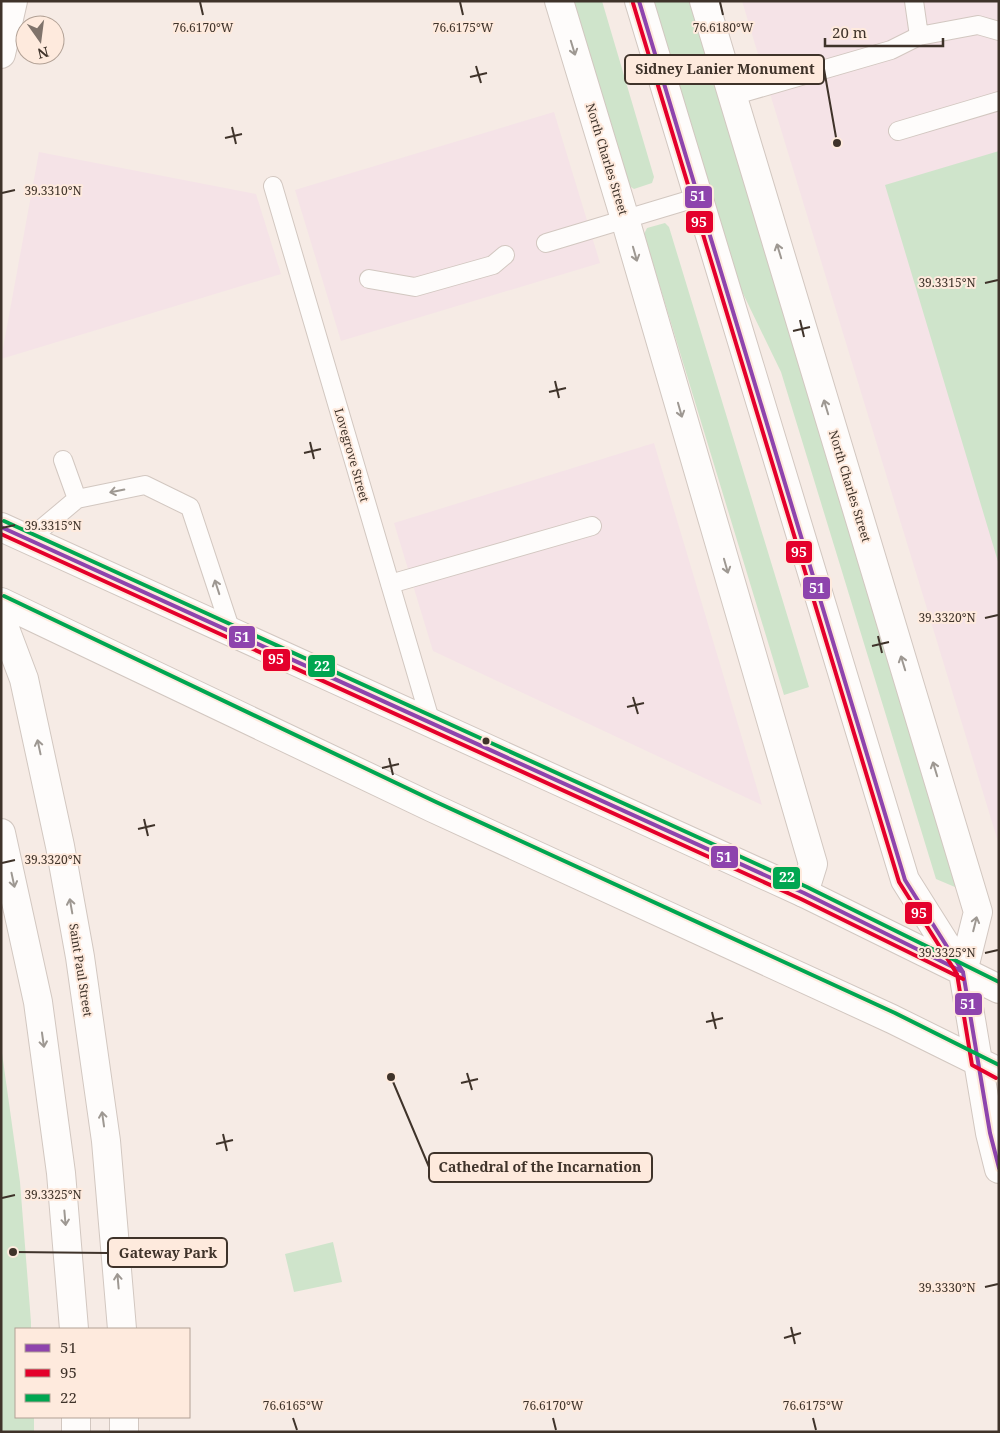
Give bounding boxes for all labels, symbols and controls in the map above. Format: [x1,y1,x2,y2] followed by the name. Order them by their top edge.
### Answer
[15,15,65,65] north arrow
[825,15,942,47] scale bar
[173,19,234,36] text: 76.6170°W
[433,19,494,36] text: 76.6175°W
[693,19,754,36] text: 76.6180°W
[832,22,867,42] text: 20 m
[568,40,578,56] one-way arrow
[36,43,51,64] text: N
[625,55,824,84] callout: Sidney Lanier Monument
[635,59,815,78] text: Sidney Lanier Monument
[582,101,632,217] street label: North Charles Street
[24,182,82,199] text: 39.3310°N
[684,185,713,209] line badge: 51
[690,186,706,205] text: 51
[685,210,714,234] line badge: 95
[691,212,707,231] text: 95
[774,244,784,260] one-way arrow
[630,245,640,261] one-way arrow
[918,274,976,291] text: 39.3315°N
[821,399,831,415] one-way arrow
[676,401,686,417] one-way arrow
[330,406,374,504] street label: Lovegrove Street
[825,428,875,544] street label: North Charles Street
[110,487,126,496] one-way arrow
[24,517,82,534] text: 39.3315°N
[785,540,813,564] line badge: 95
[791,542,807,561] text: 95
[721,557,731,573] one-way arrow
[802,576,831,600] line badge: 51
[809,578,825,597] text: 51
[212,580,221,596] one-way arrow
[918,609,976,626] text: 39.3320°N
[228,625,256,649] line badge: 51
[234,627,250,646] text: 51
[262,648,291,672] line badge: 95
[268,649,284,668] text: 95
[307,654,336,678] line badge: 22
[898,655,908,671] one-way arrow
[314,656,330,675] text: 22
[481,736,491,746] unlabelled marker
[34,739,43,755] one-way arrow
[930,761,940,777] one-way arrow
[710,845,739,869] line badge: 51
[716,847,732,866] text: 51
[24,851,82,868] text: 39.3320°N
[772,866,801,890] line badge: 22
[779,867,795,886] text: 22
[8,872,18,888] one-way arrow
[65,899,75,915] one-way arrow
[904,901,933,925] line badge: 95
[911,903,927,922] text: 95
[970,917,980,933] one-way arrow
[65,922,97,1018] street label: Saint Paul Street
[918,944,976,961] text: 39.3325°N
[954,992,983,1016] line badge: 51
[960,994,976,1013] text: 51
[39,1031,49,1047] one-way arrow
[98,1111,108,1127] one-way arrow
[429,1153,652,1182] callout: Cathedral of the Incarnation
[439,1157,641,1176] text: Cathedral of the Incarnation
[24,1186,82,1203] text: 39.3325°N
[60,1210,70,1226] one-way arrow
[108,1238,227,1267] callout: Gateway Park
[119,1243,217,1262] text: Gateway Park
[114,1273,123,1289] one-way arrow
[918,1279,976,1296] text: 39.3330°N
[15,1328,190,1418] legend
[60,1337,77,1357] text: 51
[60,1362,77,1382] text: 95
[60,1387,77,1407] text: 22
[263,1397,324,1414] text: 76.6165°W
[523,1397,584,1414] text: 76.6170°W
[783,1397,844,1414] text: 76.6175°W

